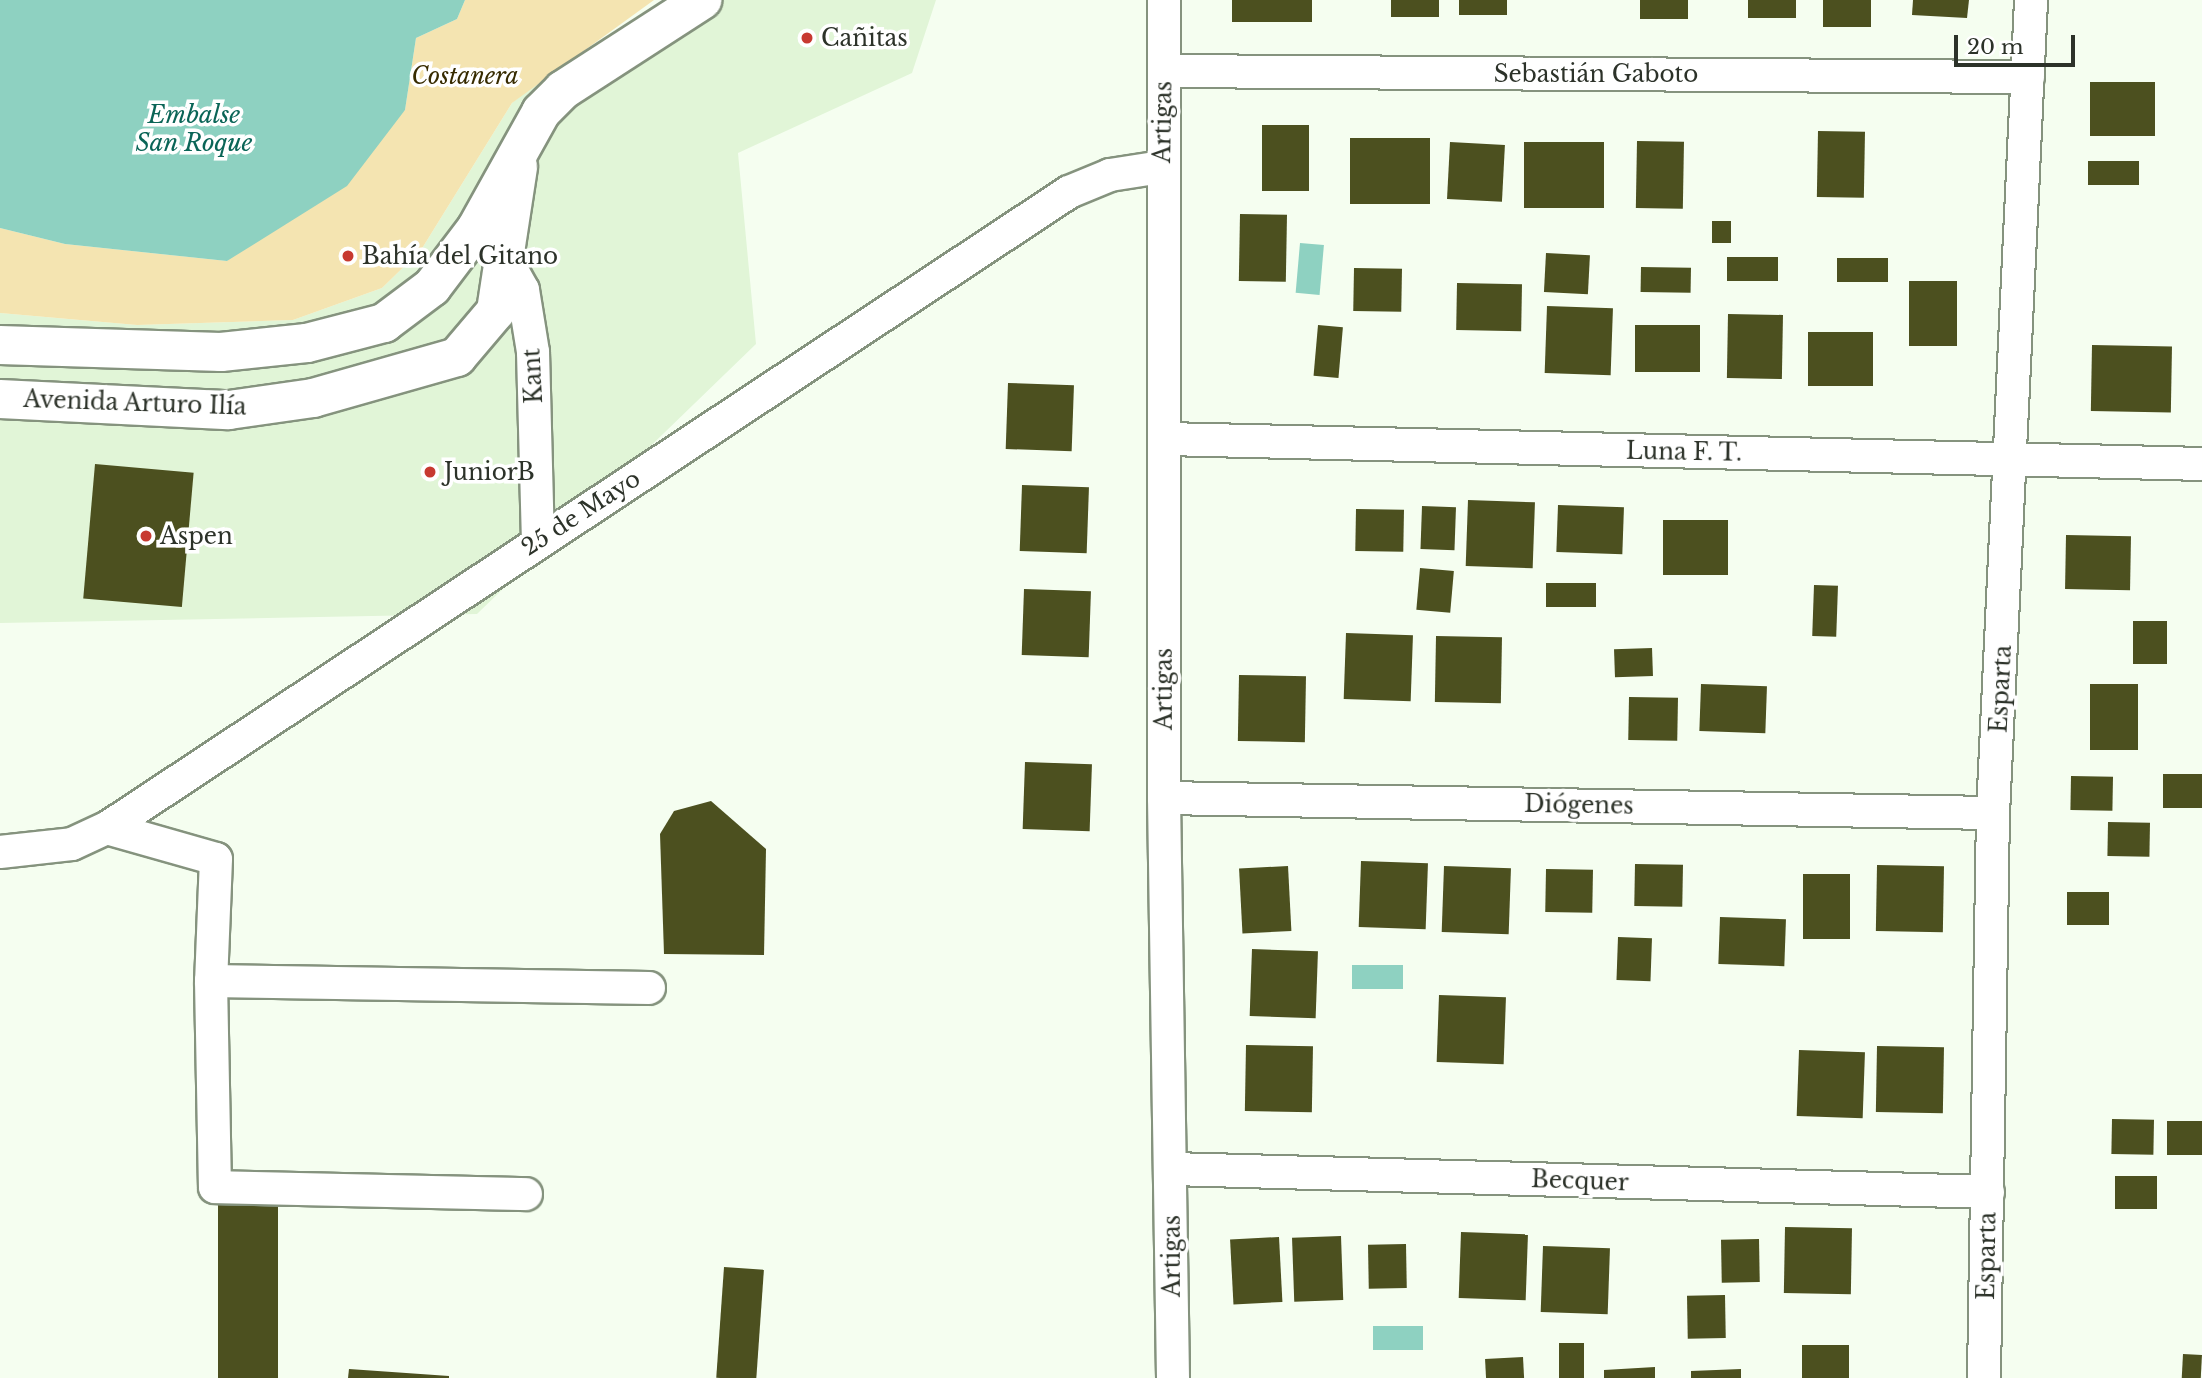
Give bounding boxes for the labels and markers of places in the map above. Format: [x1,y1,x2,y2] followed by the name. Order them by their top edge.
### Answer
[821,24,908,52] place label: Cañitas
[799,30,815,46] marker: Cañitas
[362,242,558,270] place label: Bahía del Gitano
[340,248,356,264] marker: Bahía del Gitano
[444,458,535,486] place label: JuniorB
[422,464,438,480] marker: JuniorB
[160,522,233,550] place label: Aspen
[138,528,154,544] marker: Aspen

